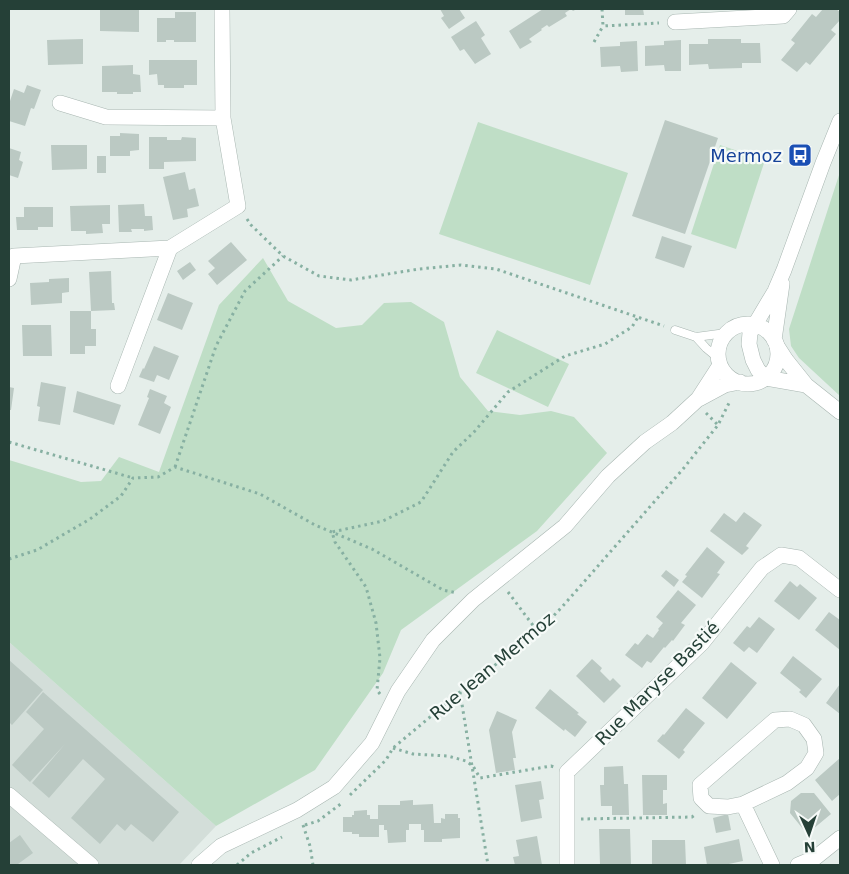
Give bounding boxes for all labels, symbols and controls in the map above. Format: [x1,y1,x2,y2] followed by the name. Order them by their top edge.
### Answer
[787,142,813,168] bus stop icon: Mermoz
[710,145,782,166] place label: Mermoz
[425,608,559,724] street label: Rue Jean Mermoz
[591,617,723,749] street label: Rue Maryse Bastié
[784,809,834,859] north arrow
[803,839,816,855] text: N

